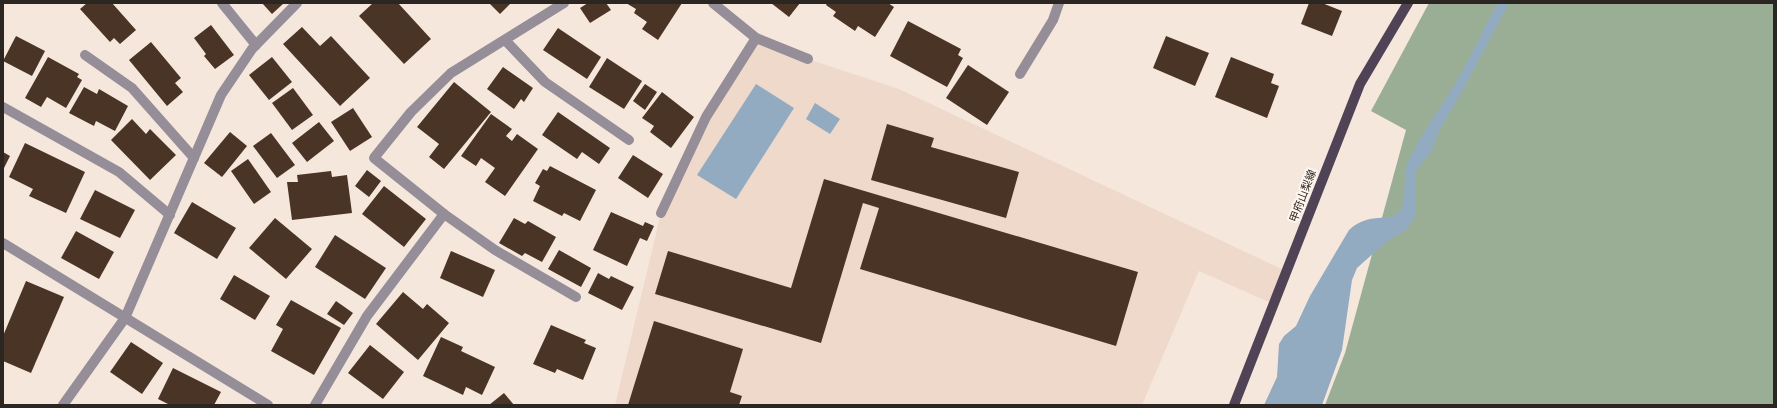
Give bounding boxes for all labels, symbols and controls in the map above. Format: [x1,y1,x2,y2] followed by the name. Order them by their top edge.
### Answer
[1287,168,1319,224] street label: 甲府山梨線

